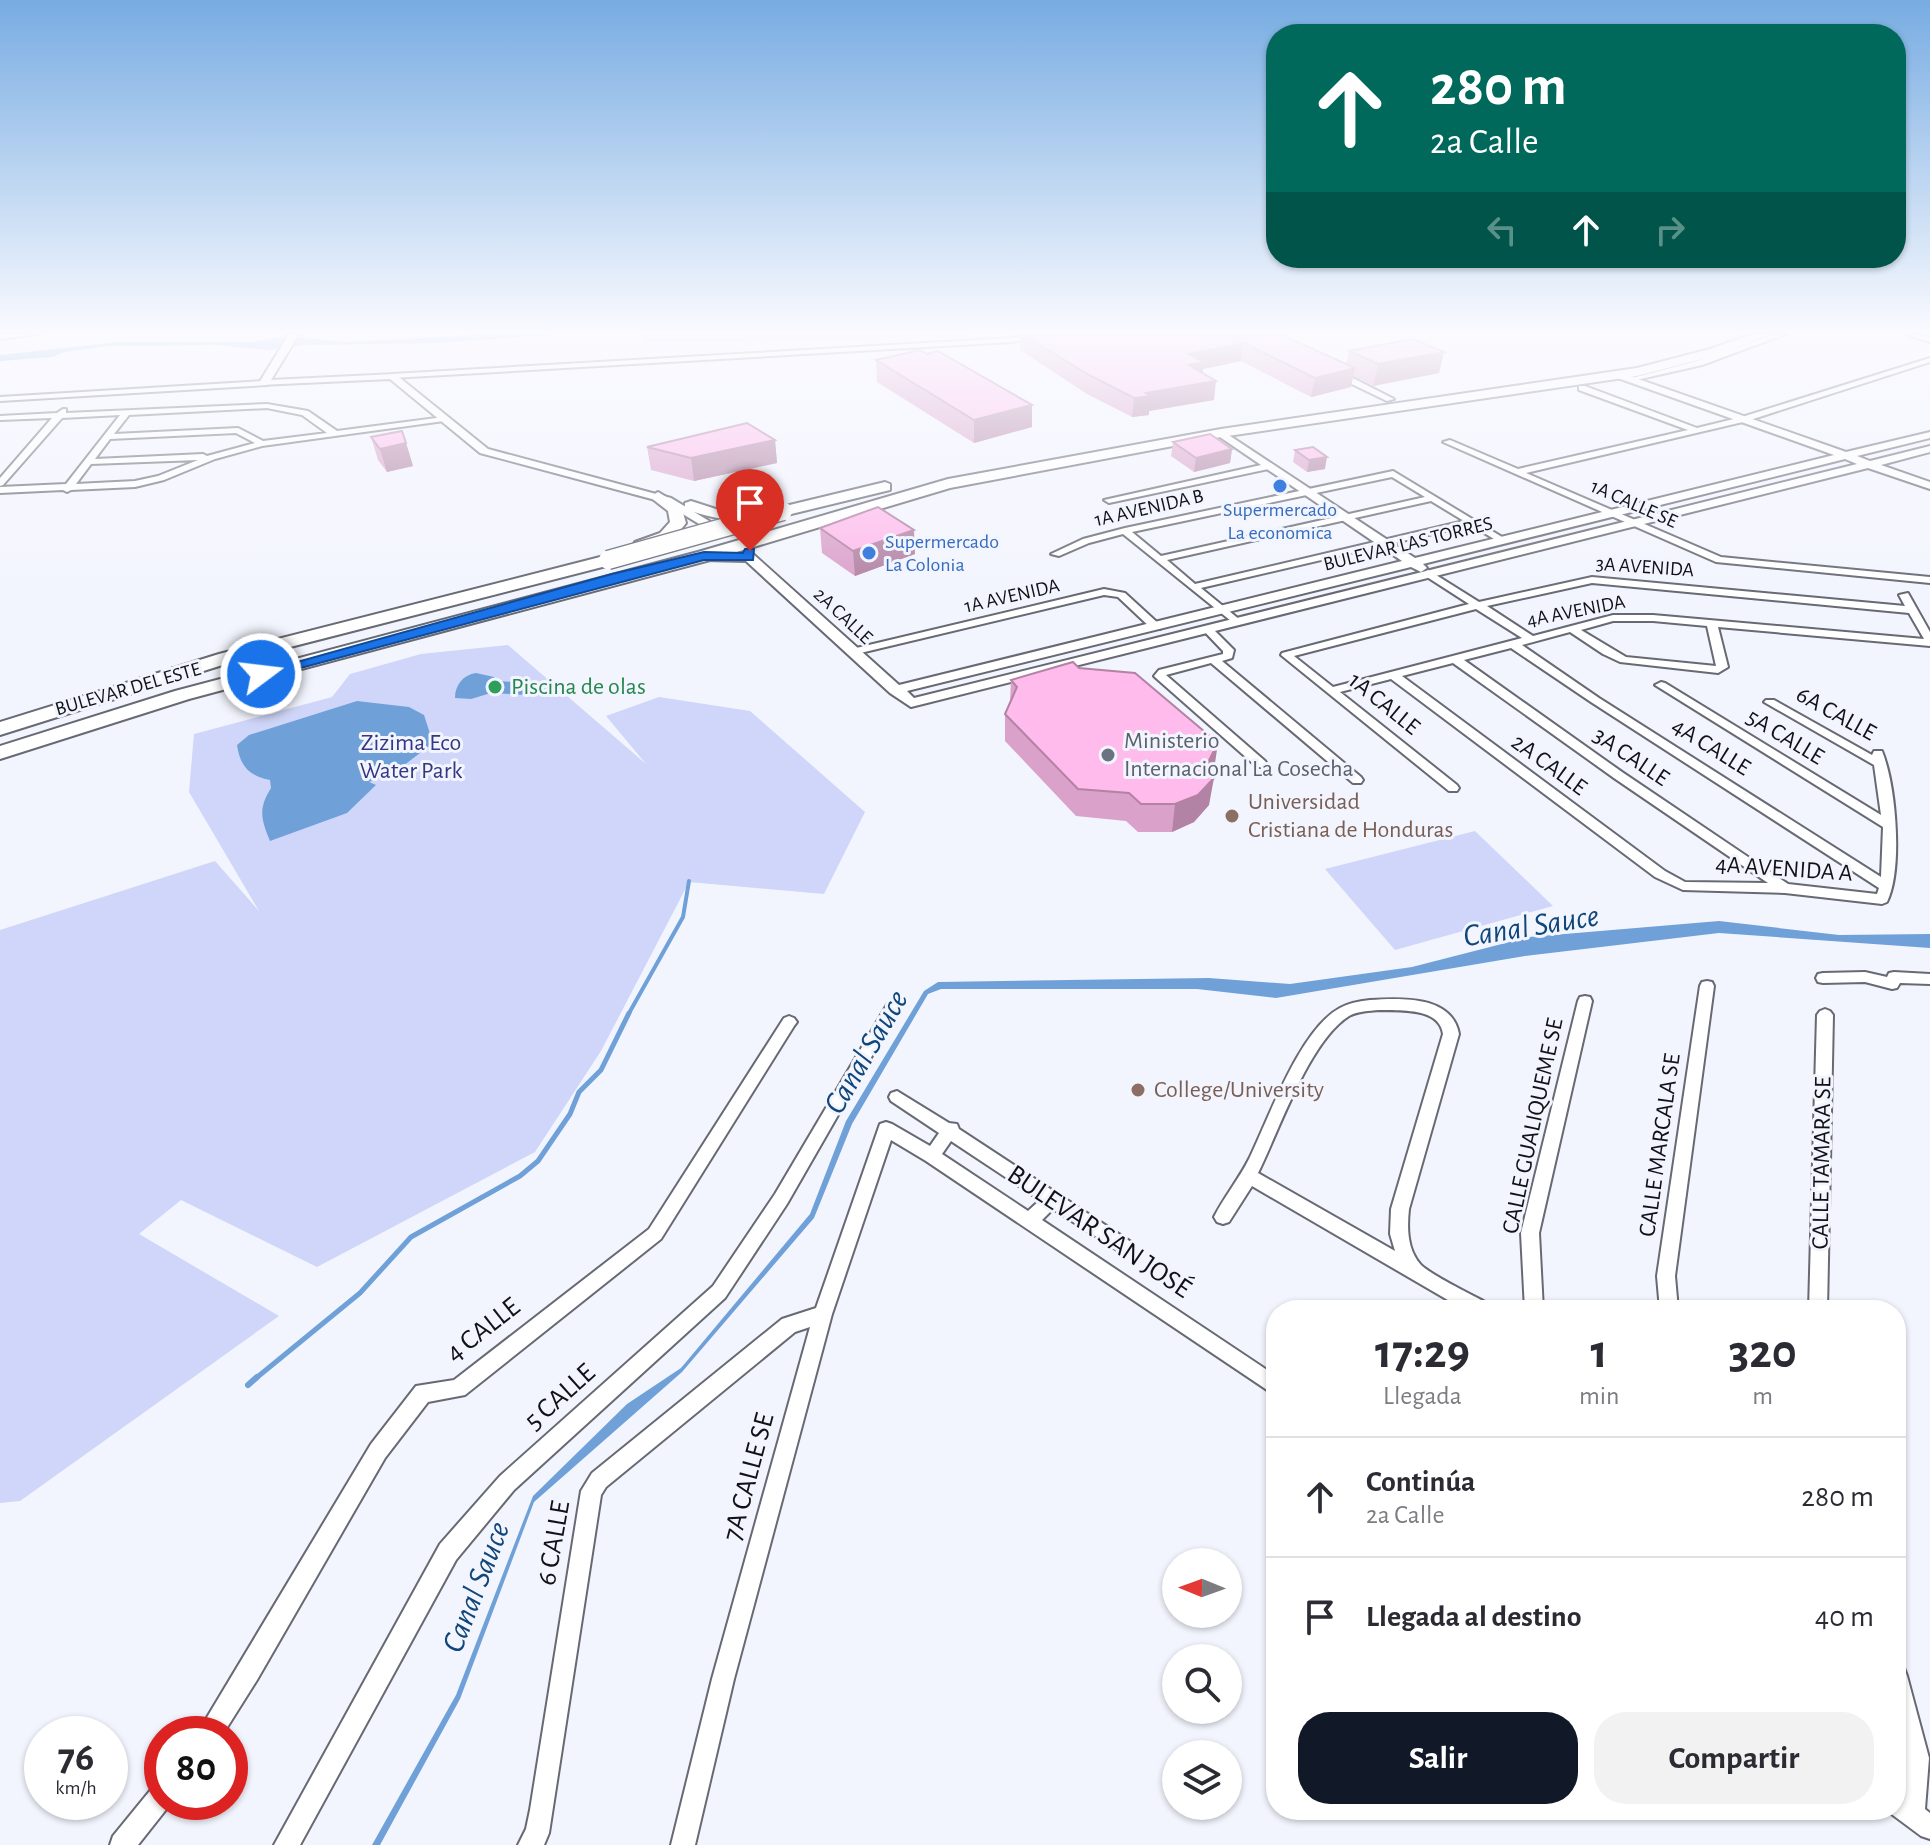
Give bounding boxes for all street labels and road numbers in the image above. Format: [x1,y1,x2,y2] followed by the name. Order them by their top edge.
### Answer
[1588,476,1681,532] street label: 1A CALLE SE
[1093,486,1205,530] street label: 1A AVENIDA B
[1321,513,1495,575] street label: BULEVAR LAS TORRES
[1595,554,1695,580] street label: 3A AVENIDA
[962,575,1062,617] street label: 1A AVENIDA
[810,584,876,648] street label: 2A CALLE
[1525,592,1627,630] street label: 4A AVENIDA
[53,659,203,719] street label: BULEVAR DEL ESTE
[1344,668,1425,740] street label: 1A CALLE
[1792,682,1880,746] street label: 6A CALLE
[1742,705,1828,770] street label: 5A CALLE
[1668,714,1755,781] street label: 4A CALLE
[1589,723,1674,791] street label: 3A CALLE
[1507,730,1591,800] street label: 2A CALLE
[1715,852,1854,886] street label: 4A AVENIDA A
[1498,1015,1568,1236] street label: CALLE GUALIQUEME SE
[1635,1051,1685,1238] street label: CALLE MARCALA SE
[1808,1076,1836,1250] street label: CALLE TAMARA SE
[1002,1158,1198,1304] street label: BULEVAR SAN JOSÉ
[441,1293,525,1367] street label: 4 CALLE
[519,1359,601,1435] street label: 5 CALLE
[718,1410,780,1544] street label: 7A CALLE SE
[533,1499,575,1587] street label: 6 CALLE

